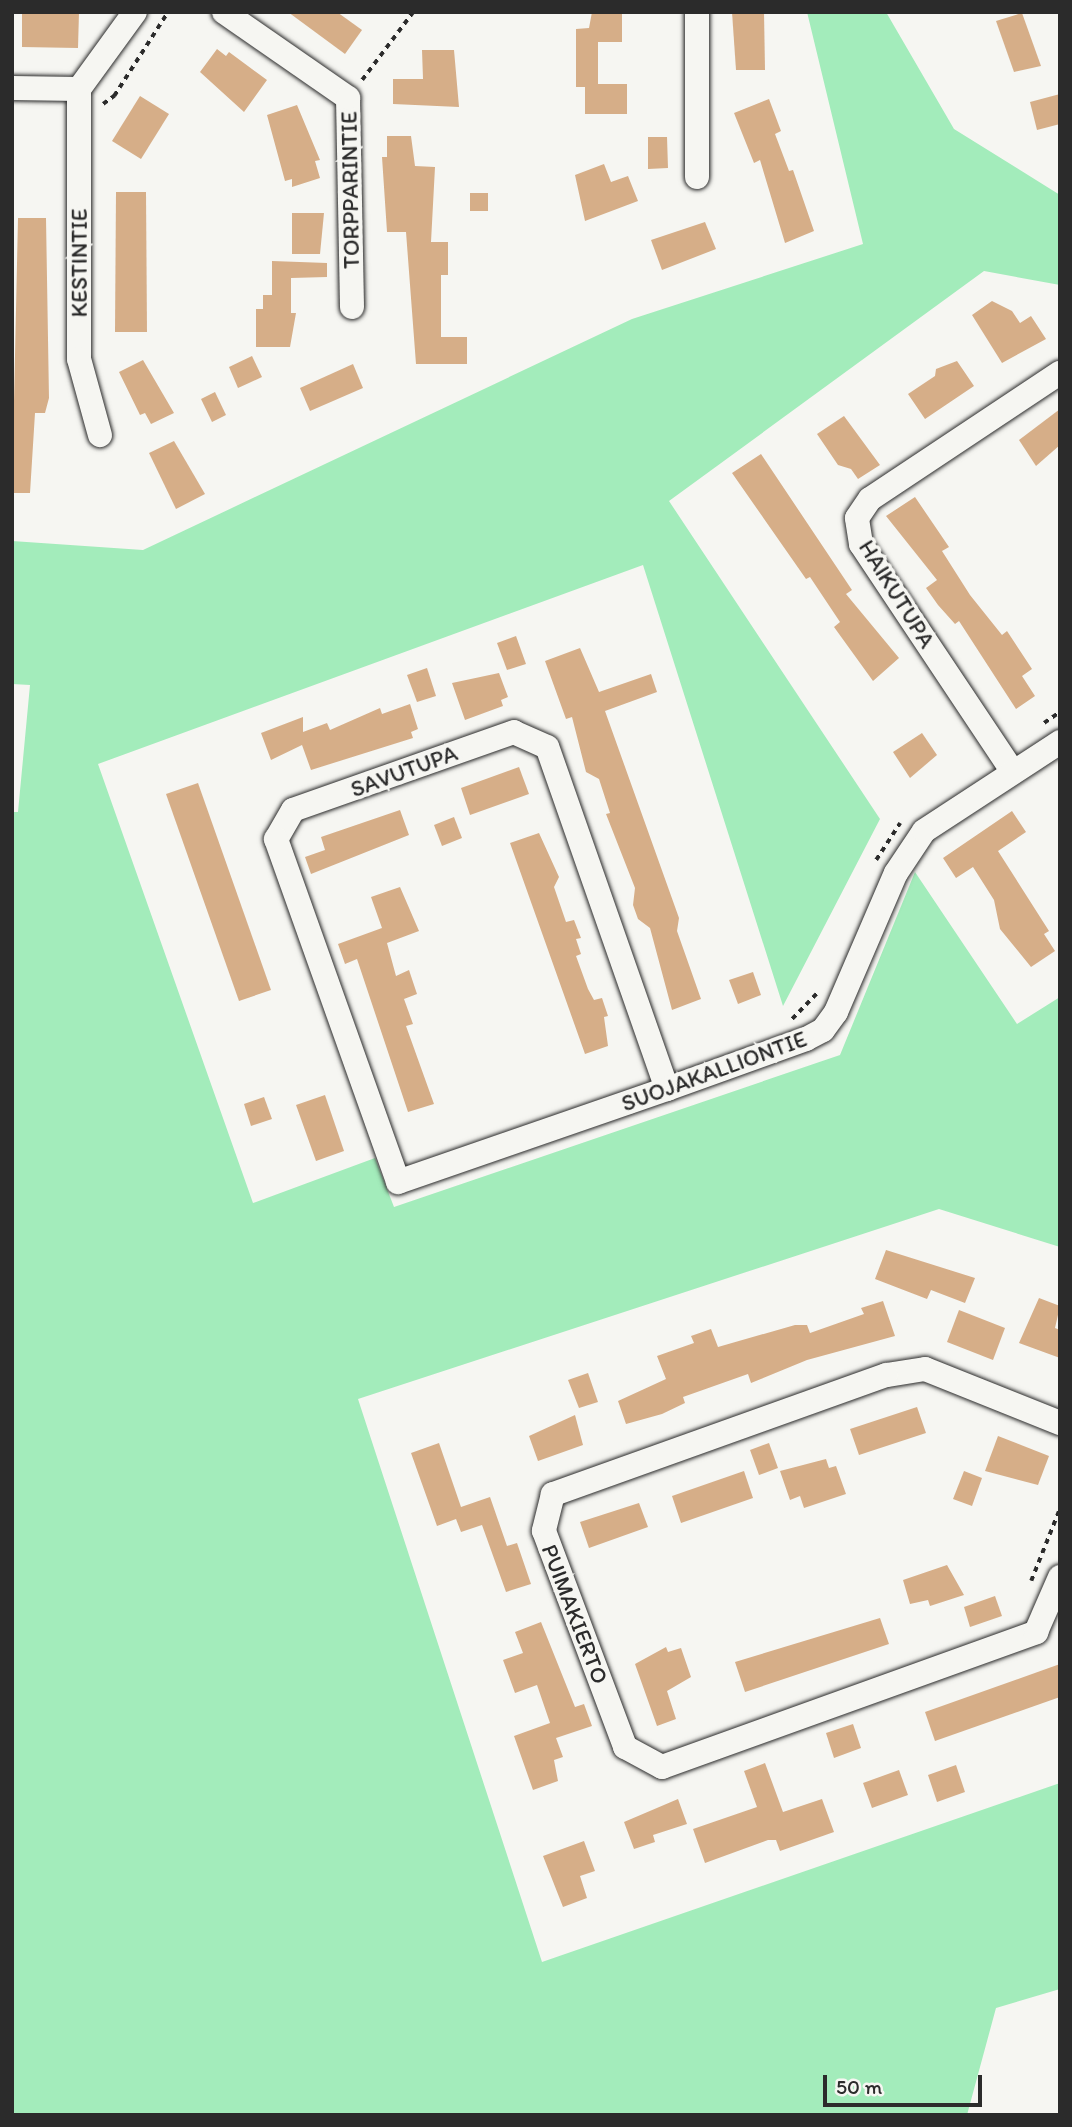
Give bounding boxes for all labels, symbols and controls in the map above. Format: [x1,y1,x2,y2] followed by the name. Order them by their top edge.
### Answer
[335,111,365,269] street label: TORPPARINTIE
[65,209,93,317] street label: KESTINTIE
[853,535,941,653] street label: HAIKUTUPA
[347,739,461,803] street label: SAVUTUPA
[618,1025,810,1117] street label: SUOJAKALLIONTIE
[536,1540,614,1688] street label: PUIMAKIERTO
[827,2060,986,2104] scale bar
[836,2074,882,2099] text: 50 m

